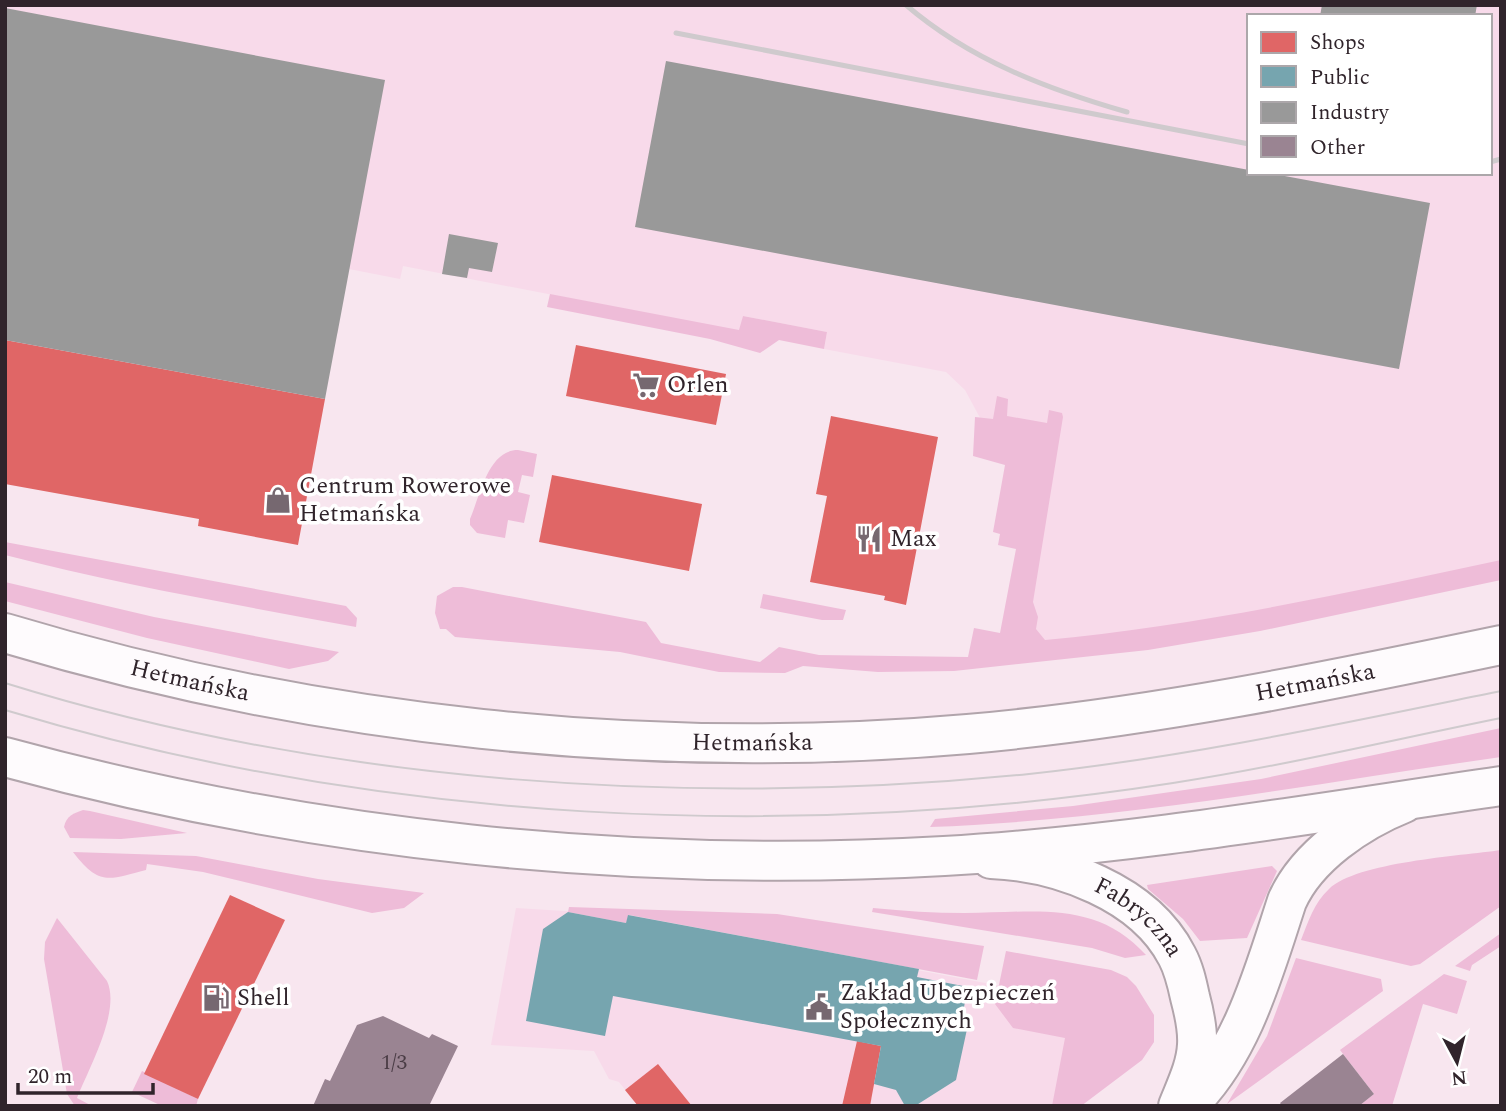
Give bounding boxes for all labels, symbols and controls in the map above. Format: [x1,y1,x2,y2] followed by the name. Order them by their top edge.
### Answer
[1247,14,1492,175] legend
[1310,27,1366,59] text: Shops
[1310,62,1370,94] text: Public
[1310,97,1390,129] text: Industry
[1310,132,1365,164] text: Other
[667,367,729,403] place label: Orlen
[631,370,661,400] supermarket icon: Orlen
[299,468,511,532] place label: Centrum Rowerowe Hetmańska
[263,485,293,515] shop icon: Centrum Rowerowe Hetmańska
[890,521,937,557] place label: Max
[854,524,884,554] restaurant icon: Max
[126,650,253,711] street label: Hetmańska
[1252,653,1378,712] street label: Hetmańska
[691,725,814,761] street label: Hetmańska
[1088,868,1192,964] street label: Fabryczna
[840,975,1055,1039] place label: Zakład Ubezpieczeń Społecznych
[237,980,289,1016] place label: Shell
[201,983,231,1013] fuel station icon: Shell
[804,992,834,1022] public building icon: Zakład Ubezpieczeń Społecznych
[1422,1027,1492,1097] north arrow
[381,1047,408,1079] house number: 1/3
[18,1052,152,1096] scale bar
[28,1061,72,1093] text: 20 m
[1449,1062,1468,1093] text: N

